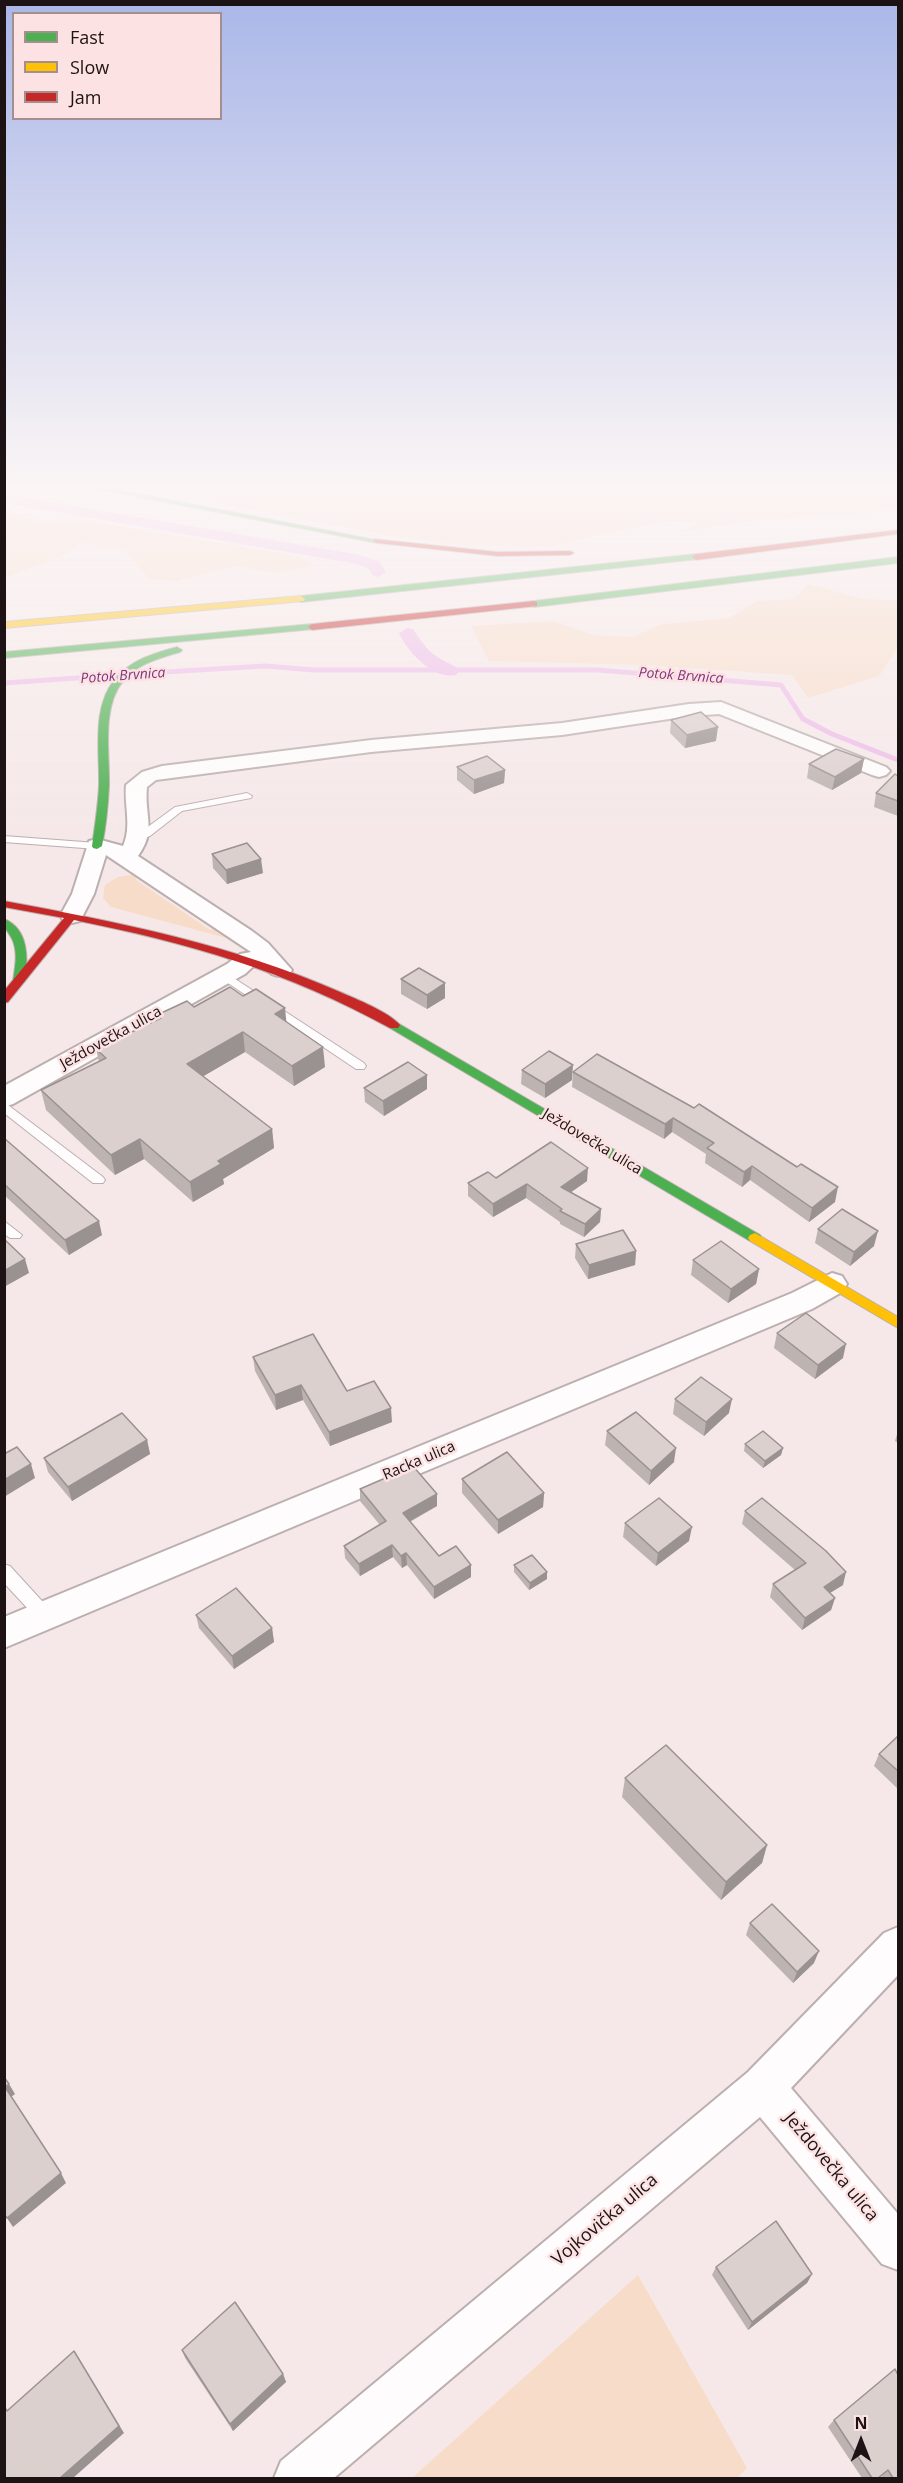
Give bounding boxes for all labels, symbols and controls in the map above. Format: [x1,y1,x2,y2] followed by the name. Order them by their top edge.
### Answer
[12,12,222,120] legend
[70,25,104,49] text: Fast
[70,55,109,79] text: Slow
[70,85,102,109] text: Jam
[80,665,166,687] water label: Potok Brvnica
[638,665,724,687] water label: Potok Brvnica
[57,1003,165,1073] street label: Ježdovečka ulica
[539,1105,645,1179] street label: Ježdovečka ulica
[380,1438,458,1484] street label: Racka ulica
[779,2108,883,2226] street label: Ježdovečka ulica
[548,2169,662,2271] street label: Vojkovička ulica
[831,2411,891,2471] north arrow
[854,2412,868,2434] text: N

